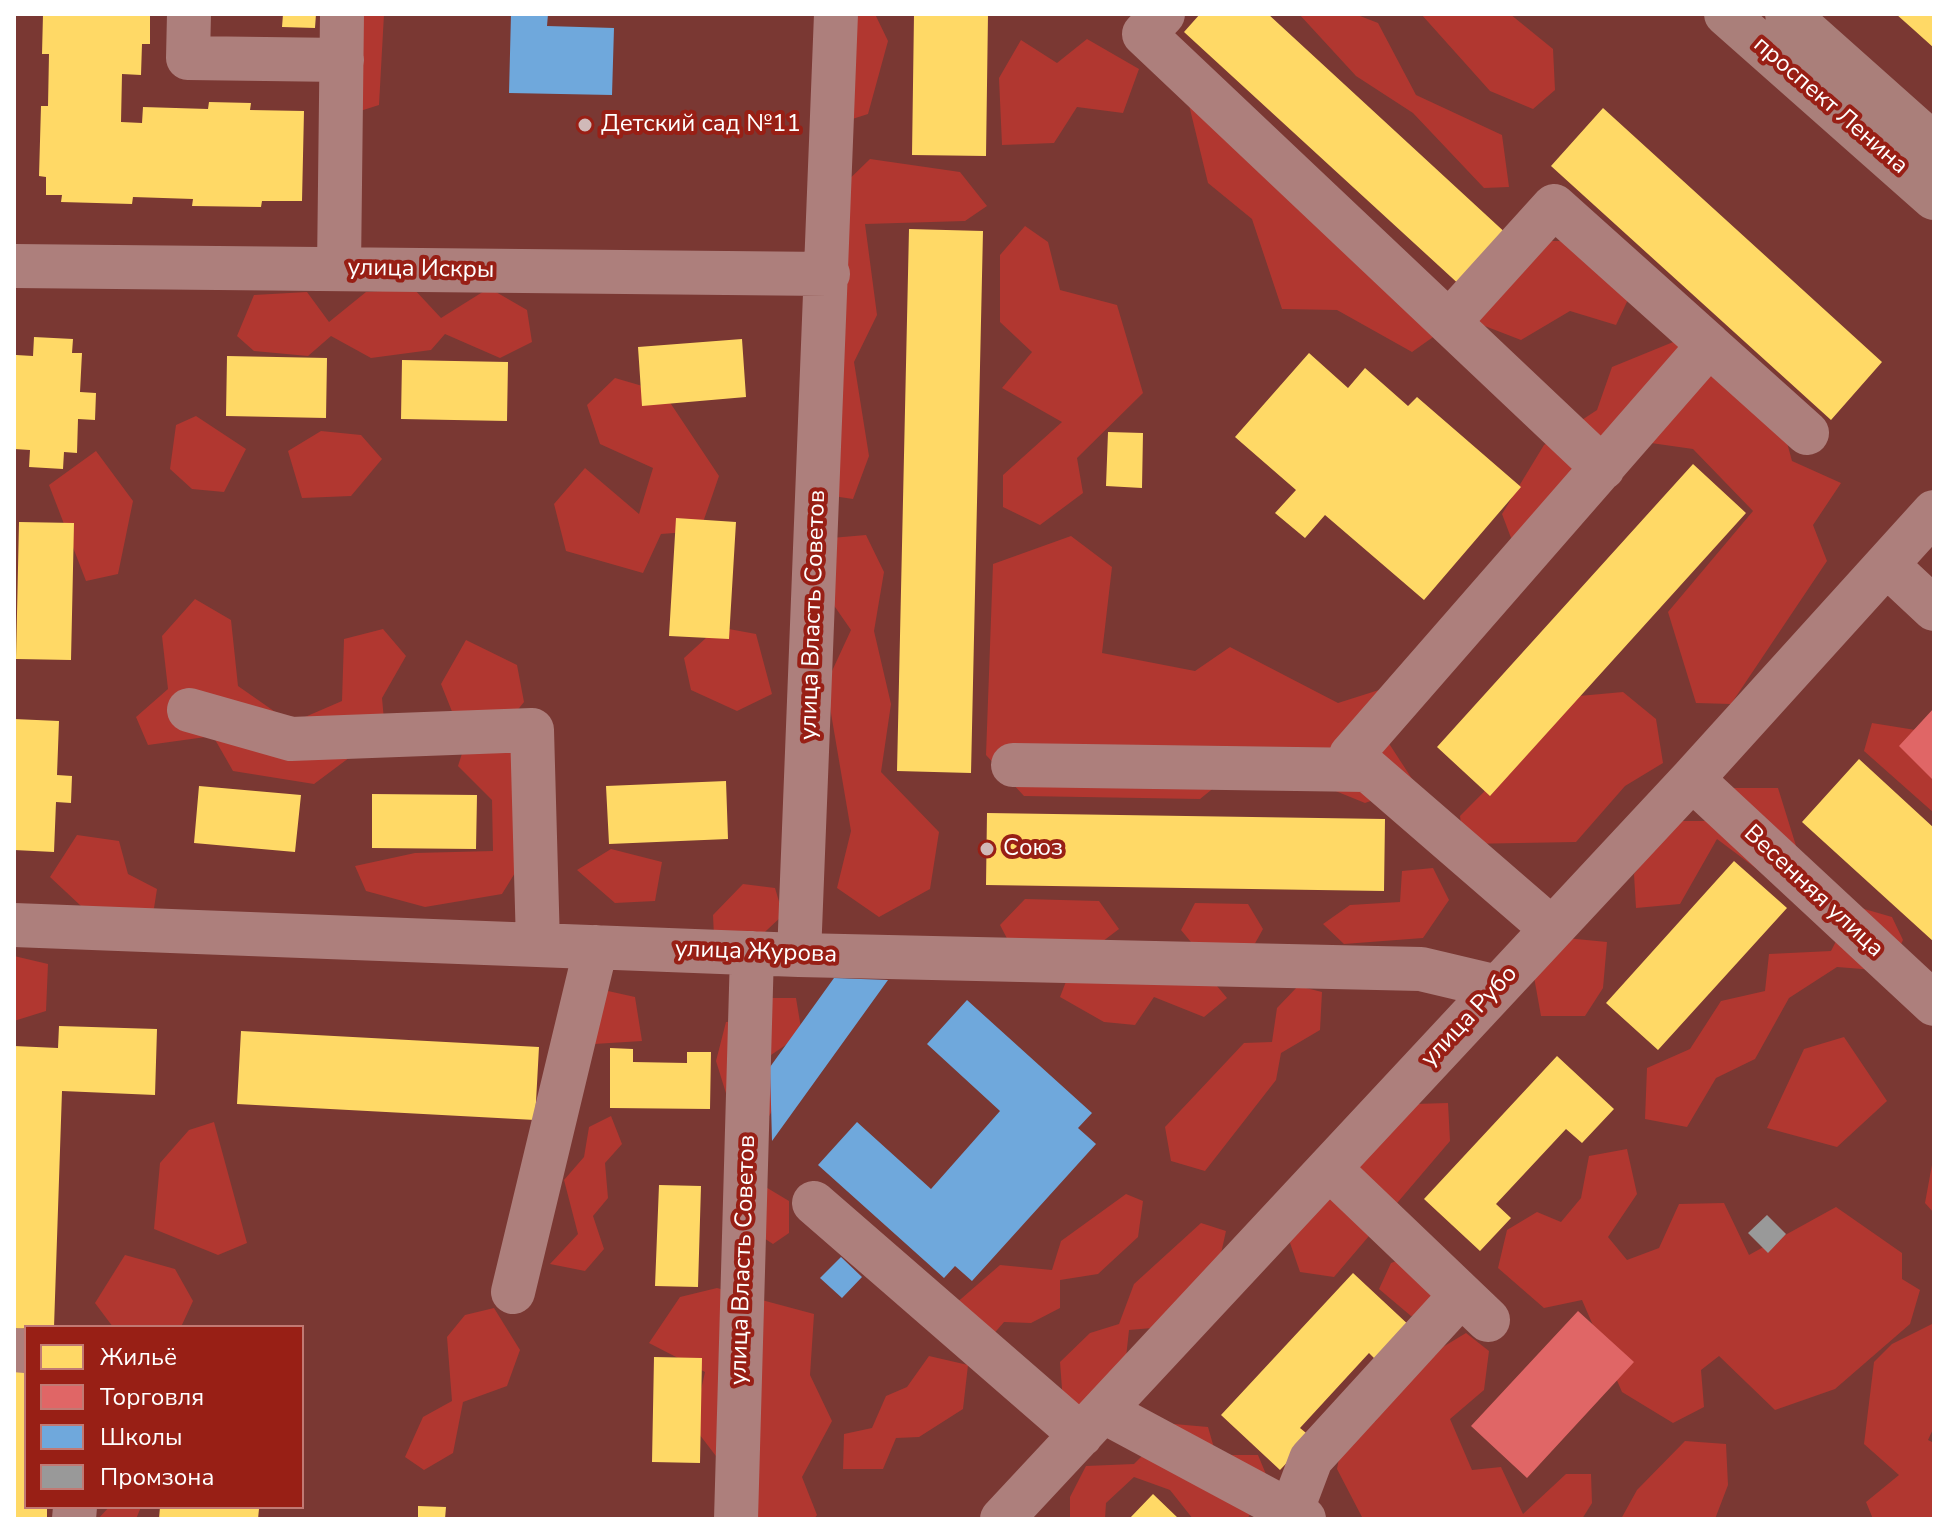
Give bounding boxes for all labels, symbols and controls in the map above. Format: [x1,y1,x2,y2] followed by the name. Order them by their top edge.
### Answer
[1747,31,1913,181] street label: проспект Ленина
[601,111,801,139] place label: Детский сад №11
[576,116,594,134] marker: Детский сад №11
[347,254,495,286] street label: улица Искры
[795,490,833,740] street label: улица Власть Советов
[1737,820,1889,964] street label: Весенняя улица
[1003,835,1063,863] place label: Союз
[978,840,996,858] marker: Союз
[674,936,838,970] street label: улица Журова
[1416,960,1524,1074] street label: улица Рубо
[725,1135,763,1385] street label: улица Власть Советов
[24,1325,304,1509] legend
[100,1341,177,1373] text: Жильё
[100,1381,204,1413] text: Торговля
[100,1421,183,1453] text: Школы
[100,1461,214,1493] text: Промзона

